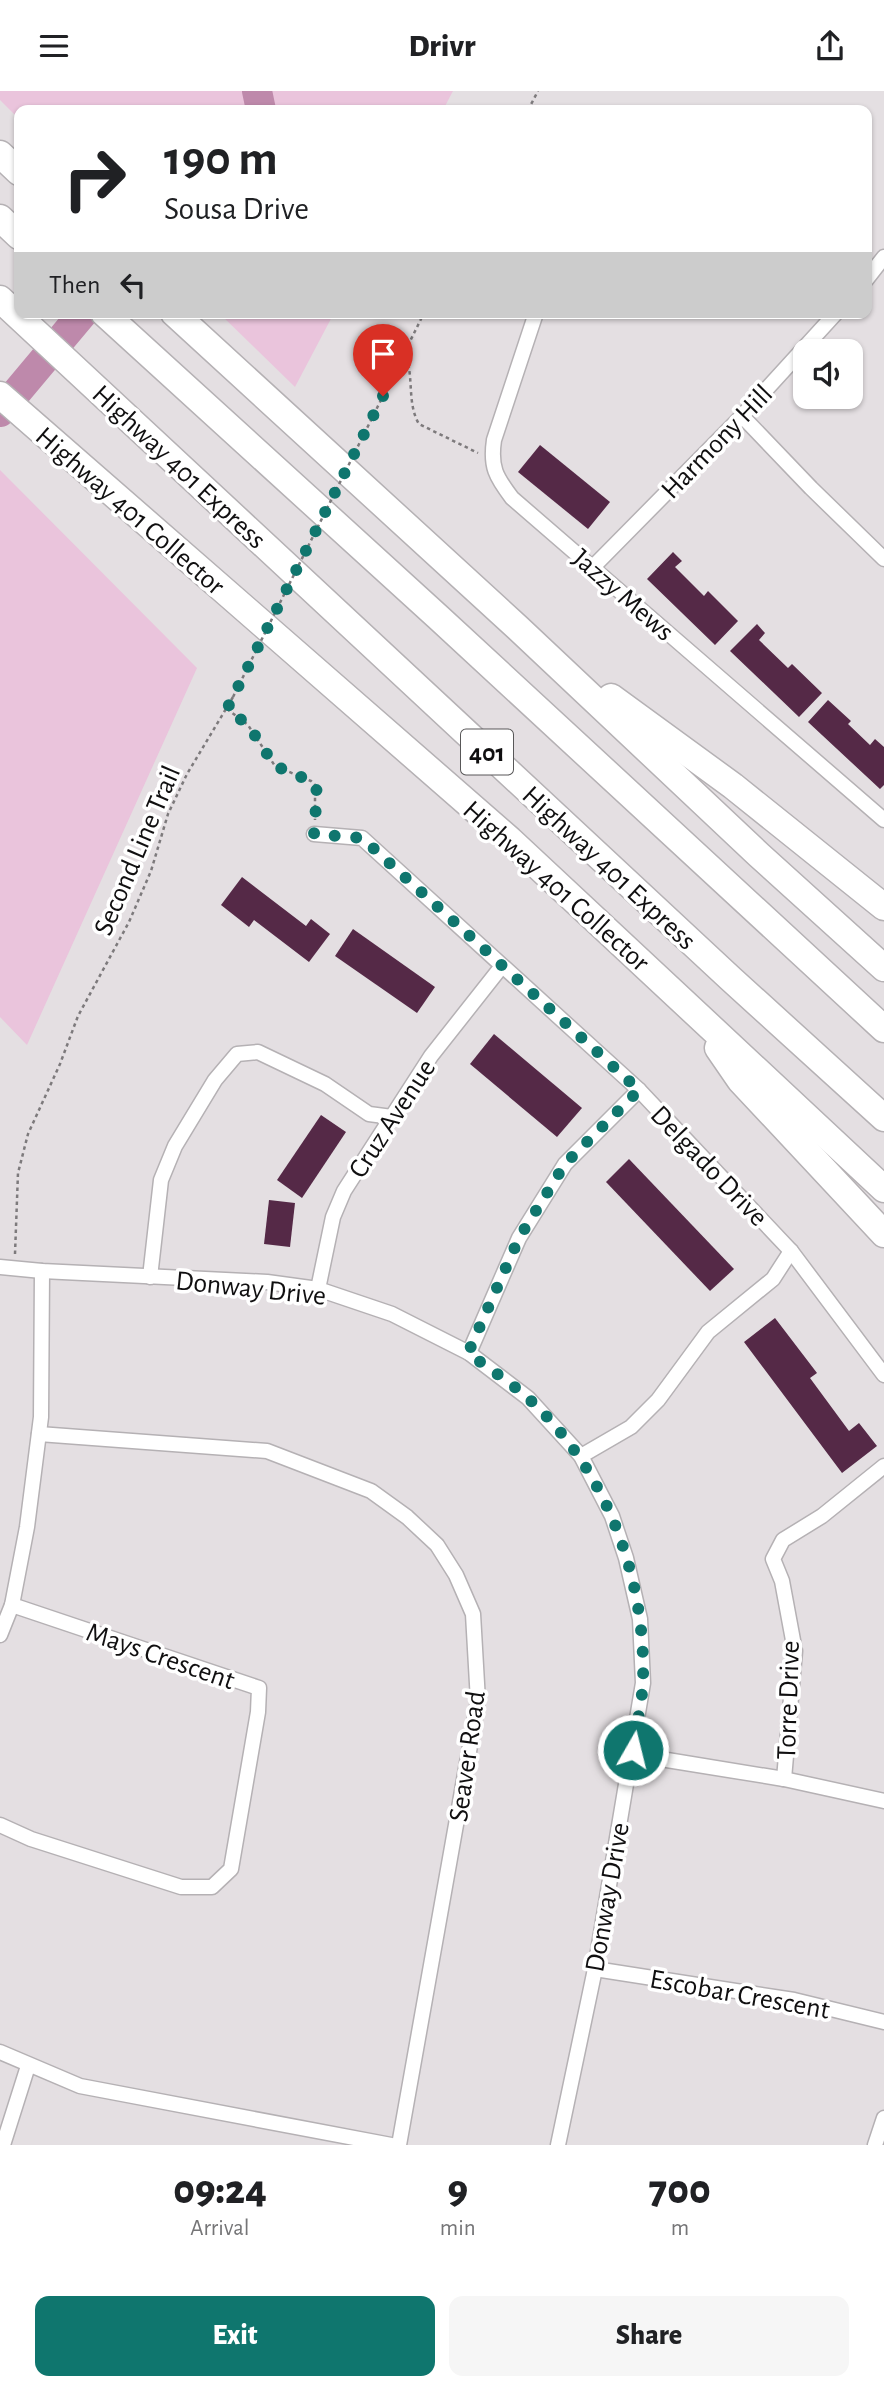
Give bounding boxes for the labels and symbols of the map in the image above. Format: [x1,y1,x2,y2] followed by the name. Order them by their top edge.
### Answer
[353,324,413,396] pin
[86,380,271,555] street label: Highway 401 Express
[657,380,778,505] street label: Harmony Hill
[30,422,229,601] street label: Highway 401 Collector
[567,544,679,647] street label: Jazzy Mews
[461,729,513,775] road number: 401
[90,762,186,940] street label: Second Line Trail
[516,781,701,956] street label: Highway 401 Express
[457,796,654,977] street label: Highway 401 Collector
[344,1055,441,1183] street label: Cruz Avenue
[645,1101,773,1232] street label: Delgado Drive
[174,1267,327,1311] street label: Donway Drive
[83,1618,238,1695] street label: Mays Crescent
[773,1640,805,1760] street label: Torre Drive
[445,1689,491,1824] street label: Seaver Road
[596,1713,670,1787] position arrow
[581,1820,635,1974] street label: Donway Drive
[647,1965,832,2025] street label: Escobar Crescent

